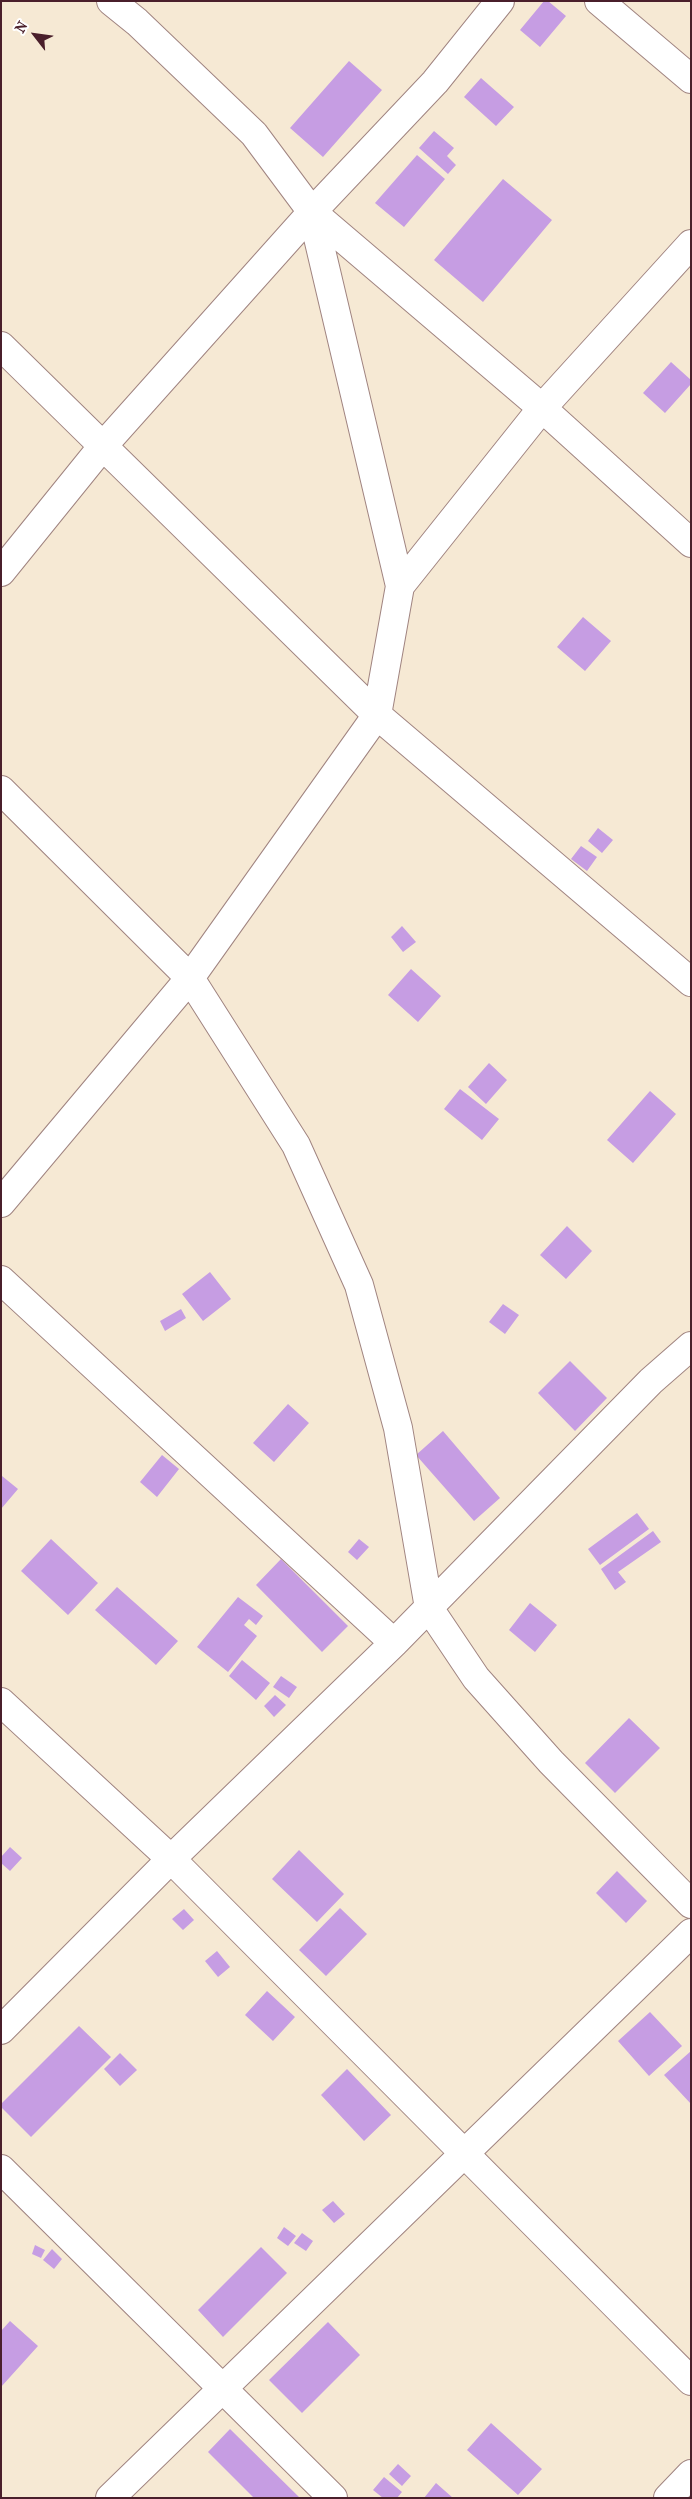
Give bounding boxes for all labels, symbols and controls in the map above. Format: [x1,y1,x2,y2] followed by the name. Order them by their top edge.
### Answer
[10,10,60,60] north arrow
[12,18,32,36] text: N

